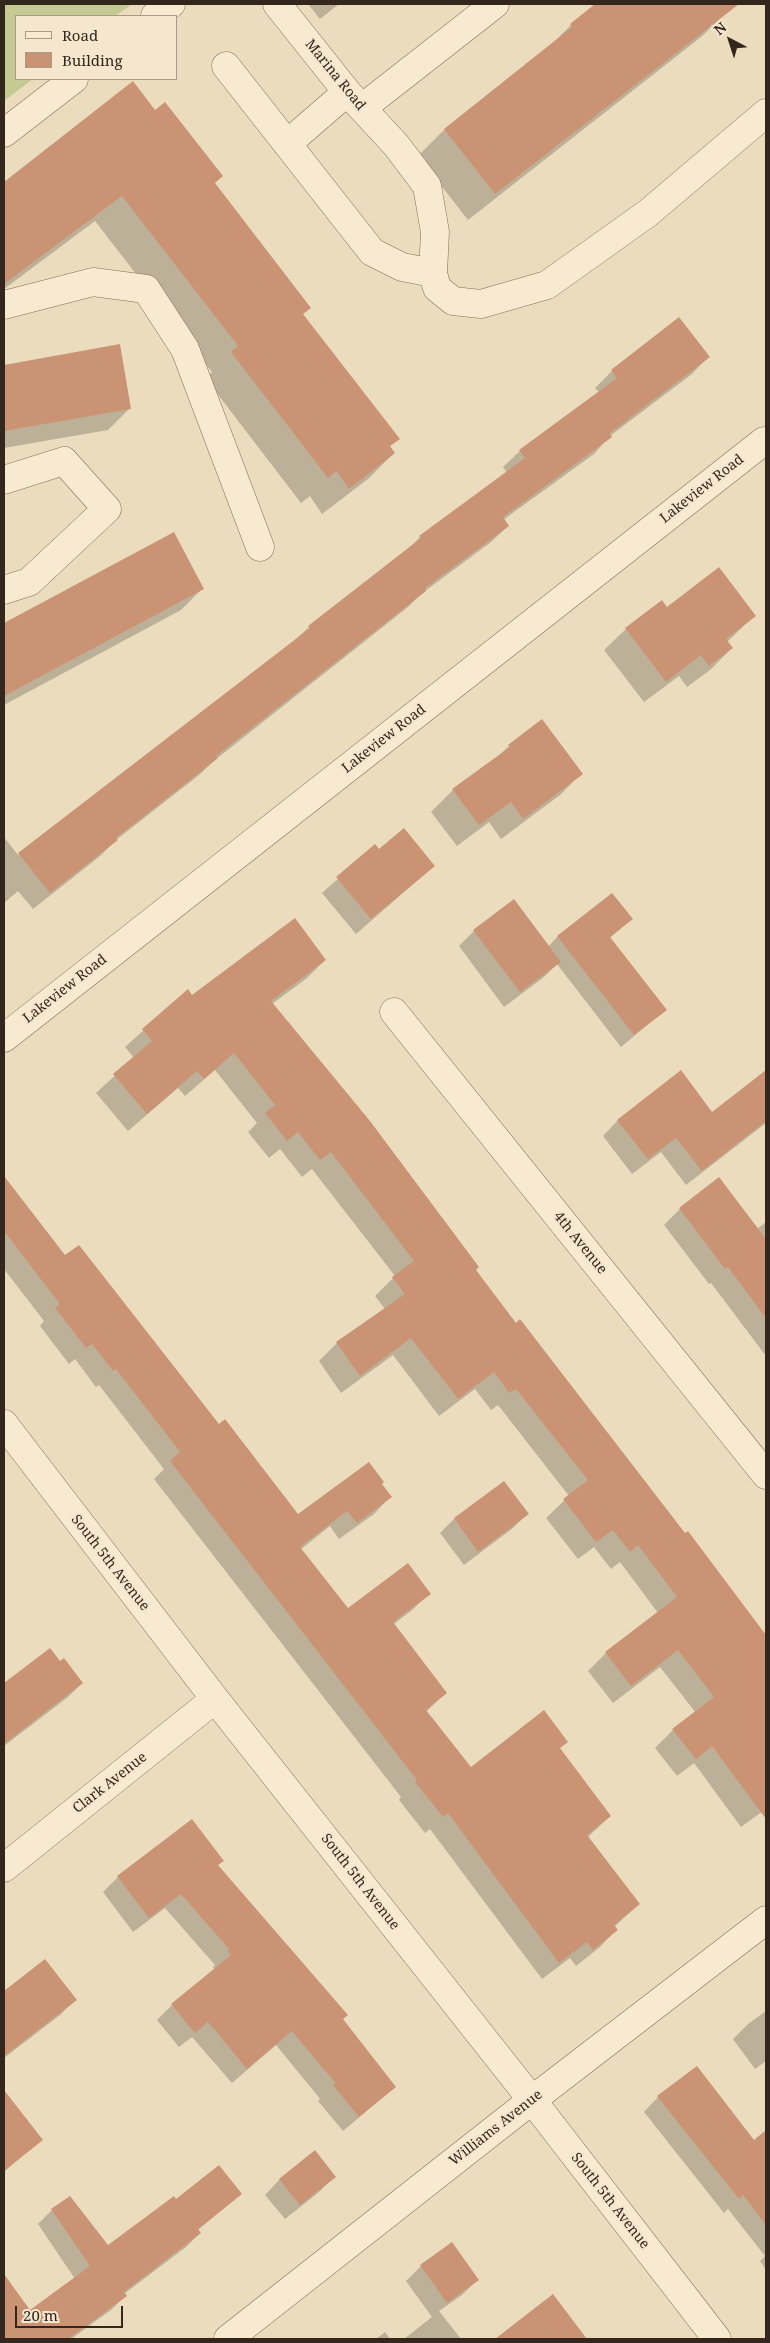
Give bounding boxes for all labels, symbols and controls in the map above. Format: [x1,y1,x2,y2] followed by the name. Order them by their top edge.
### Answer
[15,15,178,80] legend
[705,15,755,65] north arrow
[710,17,730,39] text: N
[62,25,98,45] text: Road
[301,36,369,114] street label: Marina Road
[62,50,123,70] text: Building
[657,451,747,527] street label: Lakeview Road
[339,701,429,777] street label: Lakeview Road
[20,951,110,1027] street label: Lakeview Road
[550,1208,610,1278] street label: 4th Avenue
[67,1512,153,1614] street label: South 5th Avenue
[70,1749,150,1817] street label: Clark Avenue
[317,1831,403,1933] street label: South 5th Avenue
[446,2086,546,2170] street label: Williams Avenue
[567,2150,653,2252] street label: South 5th Avenue
[18,2296,125,2328] scale bar
[23,2305,58,2325] text: 20 m

